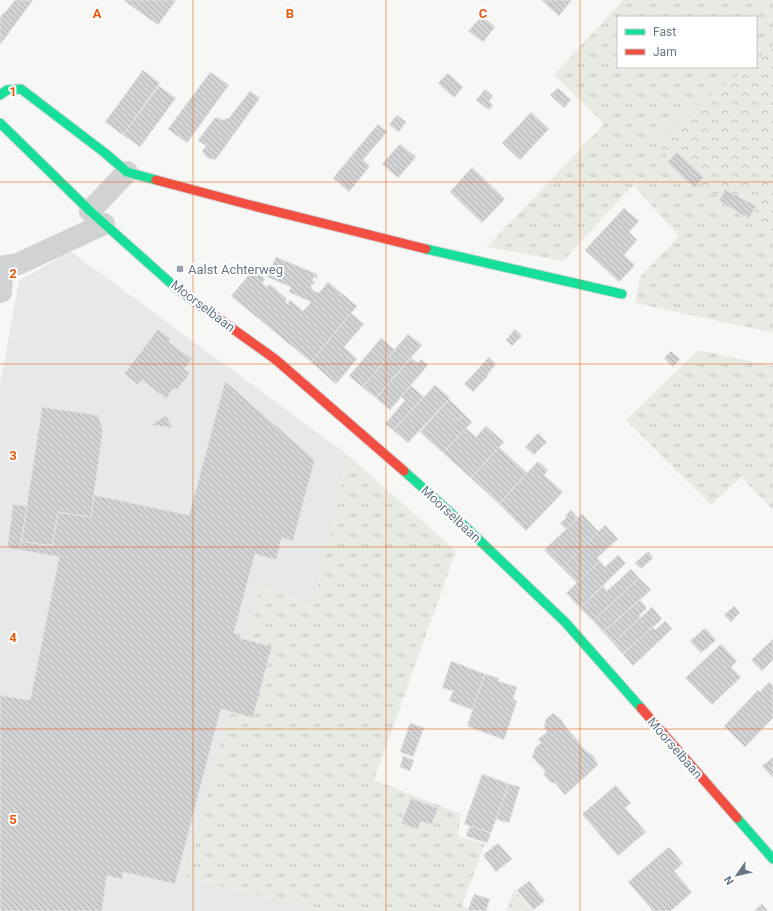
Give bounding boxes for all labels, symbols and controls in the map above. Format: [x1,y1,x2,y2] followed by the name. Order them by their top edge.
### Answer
[93,6,102,21] text: A
[286,6,294,21] text: B
[479,6,488,21] text: C
[617,16,757,68] legend
[653,25,676,39] text: Fast
[653,45,677,59] text: Jam
[9,84,17,99] text: 1
[188,262,283,277] place label: Aalst Achterweg
[175,264,185,274] marker: Aalst Achterweg
[9,266,17,281] text: 2
[168,277,238,335] street label: Moorselbaan
[9,448,17,463] text: 3
[418,483,484,545] street label: Moorselbaan
[9,630,17,645] text: 4
[644,714,706,782] street label: Moorselbaan
[9,812,17,827] text: 5
[717,855,757,895] north arrow
[721,873,737,887] text: N

